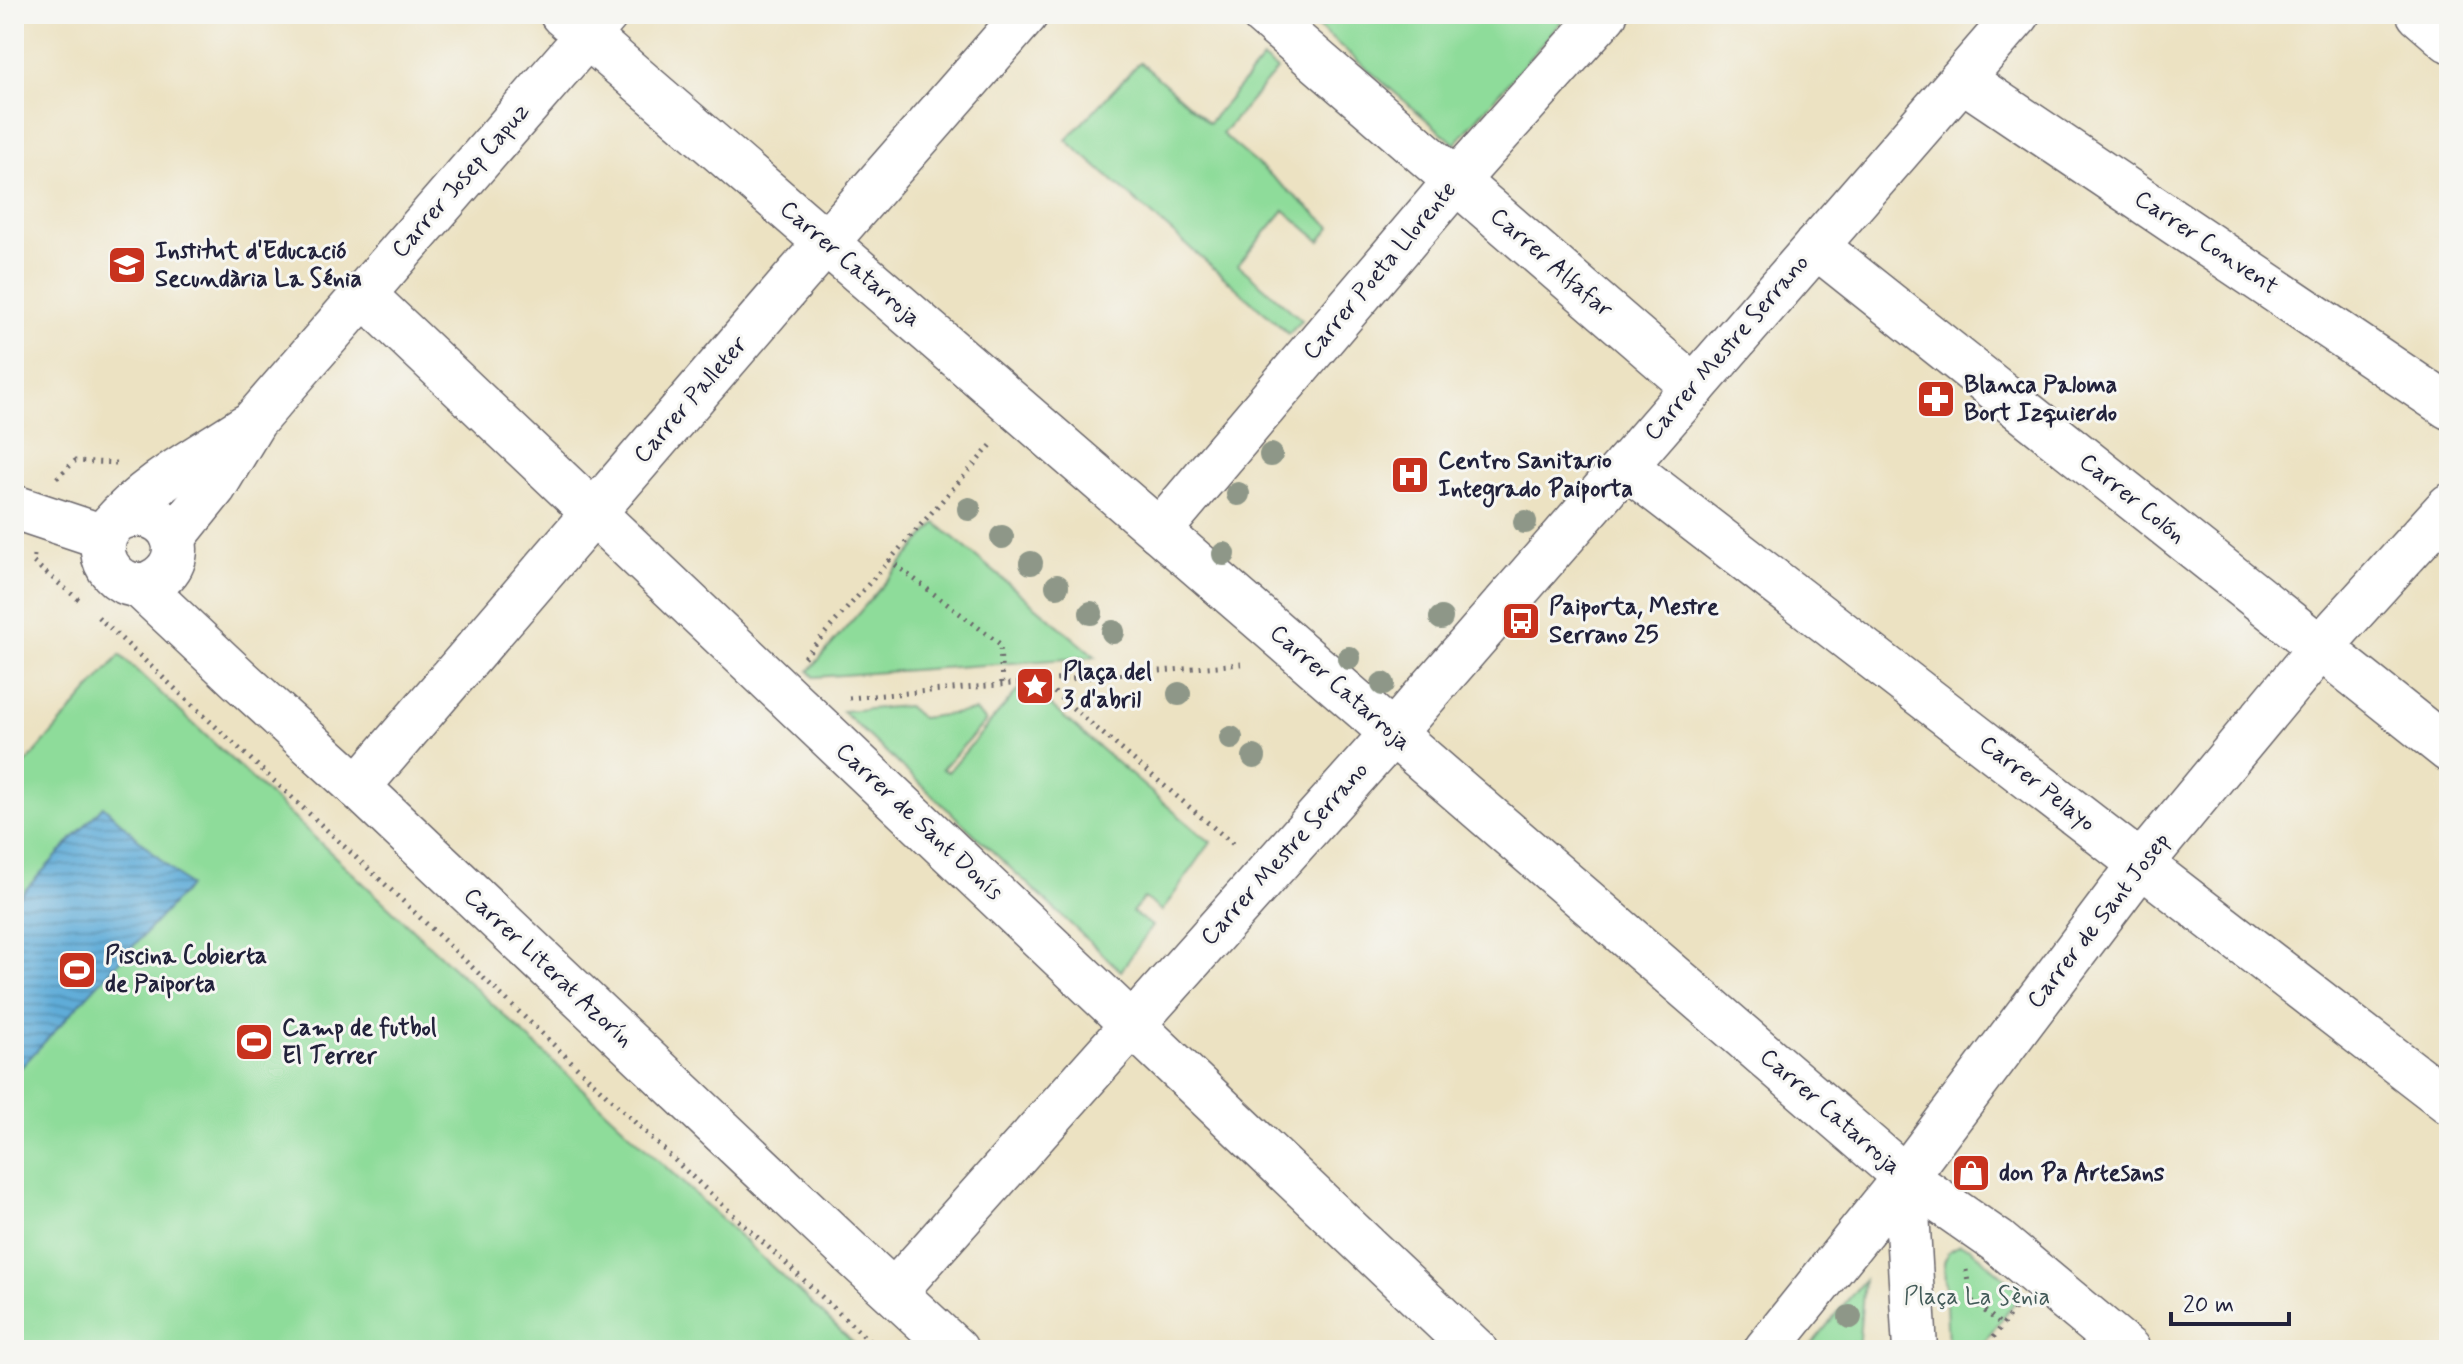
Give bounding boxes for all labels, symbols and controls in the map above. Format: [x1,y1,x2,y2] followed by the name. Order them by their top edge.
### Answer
[385,97,537,265] street label: Carrer Josep Capuz
[1296,175,1464,367] street label: Carrer Poeta Llorente
[2128,183,2284,303] street label: Carrer Convent
[773,194,927,334] street label: Carrer Catarroja
[1483,201,1619,325] street label: Carrer Alfafar
[155,236,362,295] place label: Institut d'Educació Secundària La Sénia
[106,244,148,286] school or university icon: Institut d'Educació Secundària La Sénia
[1638,248,1816,448] street label: Carrer Mestre Serrano
[627,329,755,470] street label: Carrer Palleter
[1964,370,2118,429] place label: Blanca Paloma Bort Izquierdo
[1915,378,1957,420] pharmacy icon: Blanca Paloma Bort Izquierdo
[1438,446,1633,508] place label: Centro Sanitario Integrado Paiporta
[2072,447,2192,551] street label: Carrer Colón
[1389,454,1431,496] hospital icon: Centro Sanitario Integrado Paiporta
[1549,592,1719,651] place label: Paiporta, Mestre Serrano 25
[1500,600,1542,642] bus stop icon: Paiporta, Mestre Serrano 25
[1263,618,1417,758] street label: Carrer Catarroja
[1063,657,1152,716] place label: Plaça del 3 d'abril
[1014,665,1056,707] place icon: Plaça del 3 d'abril
[1973,729,2101,839] street label: Carrer Pelayo
[829,736,1010,908] street label: Carrer de Sant Donís
[1194,756,1376,952] street label: Carrer Mestre Serrano
[2020,827,2178,1015] street label: Carrer de Sant Josep
[456,881,640,1055] street label: Carrer Literat Azorín
[105,941,267,1000] place label: Piscina Cobierta de Paiporta
[56,949,98,991] sports icon: Piscina Cobierta de Paiporta
[282,1013,437,1072] place label: Camp de futbol El Terrer
[233,1021,275,1063] sports icon: Camp de futbol El Terrer
[1753,1042,1907,1182] street label: Carrer Catarroja
[1950,1152,1992,1194] shop icon: don Pa Artesans
[1999,1158,2165,1189] place label: don Pa Artesans
[2171,1276,2289,1326] scale bar
[1904,1282,2050,1313] park label: Plaça La Sènia
[2183,1290,2234,1321] text: 20 m

